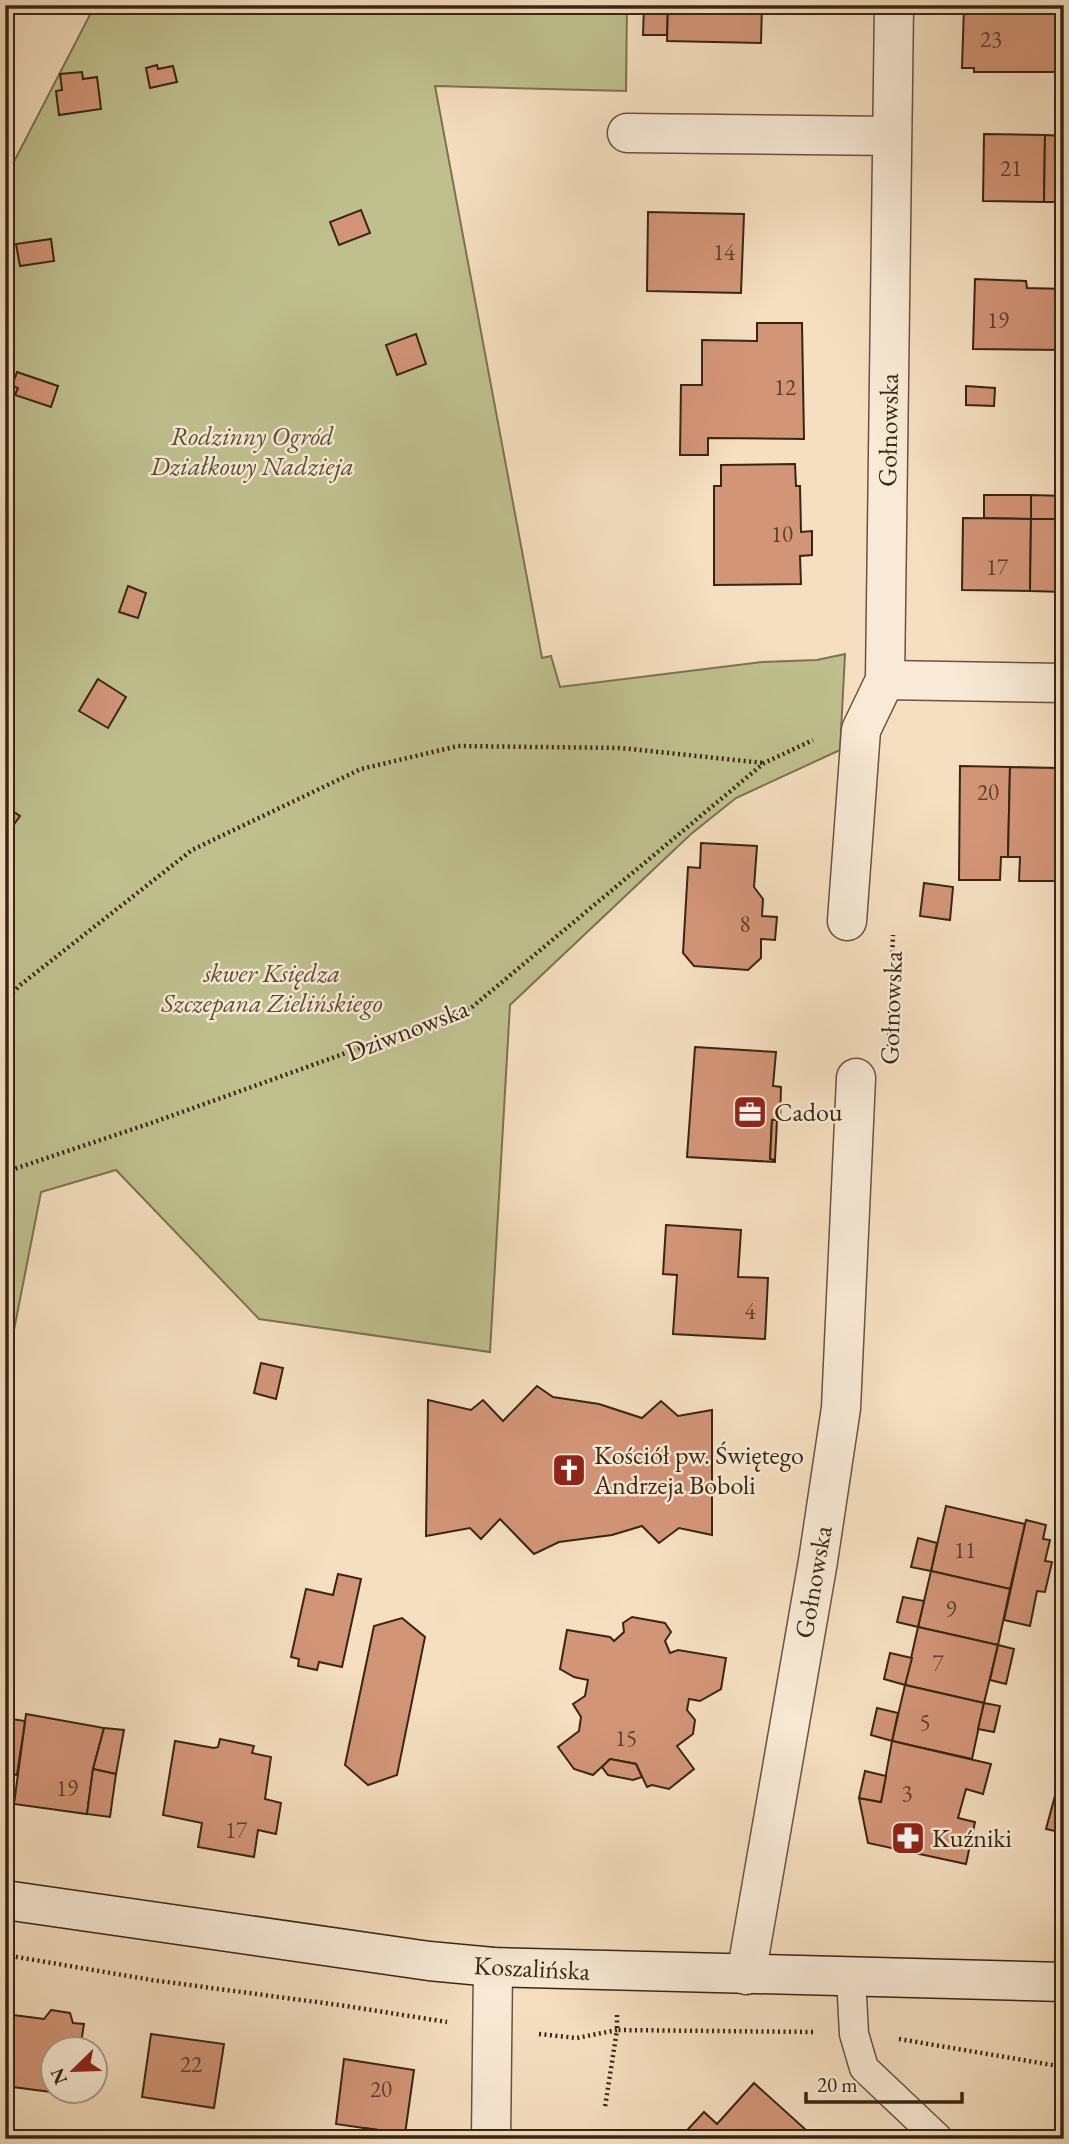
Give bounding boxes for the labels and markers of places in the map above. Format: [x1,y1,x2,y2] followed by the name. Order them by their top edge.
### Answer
[731,1093,769,1131] office icon: Cadou
[774,1095,843,1129] place label: Cadou
[593,1438,804,1502] place label: Kościół pw. Świętego Andrzeja Boboli
[550,1451,588,1489] church icon: Kościół pw. Świętego Andrzeja Boboli
[889,1819,927,1857] pharmacy icon: Kuźniki
[932,1821,1012,1855] place label: Kuźniki

